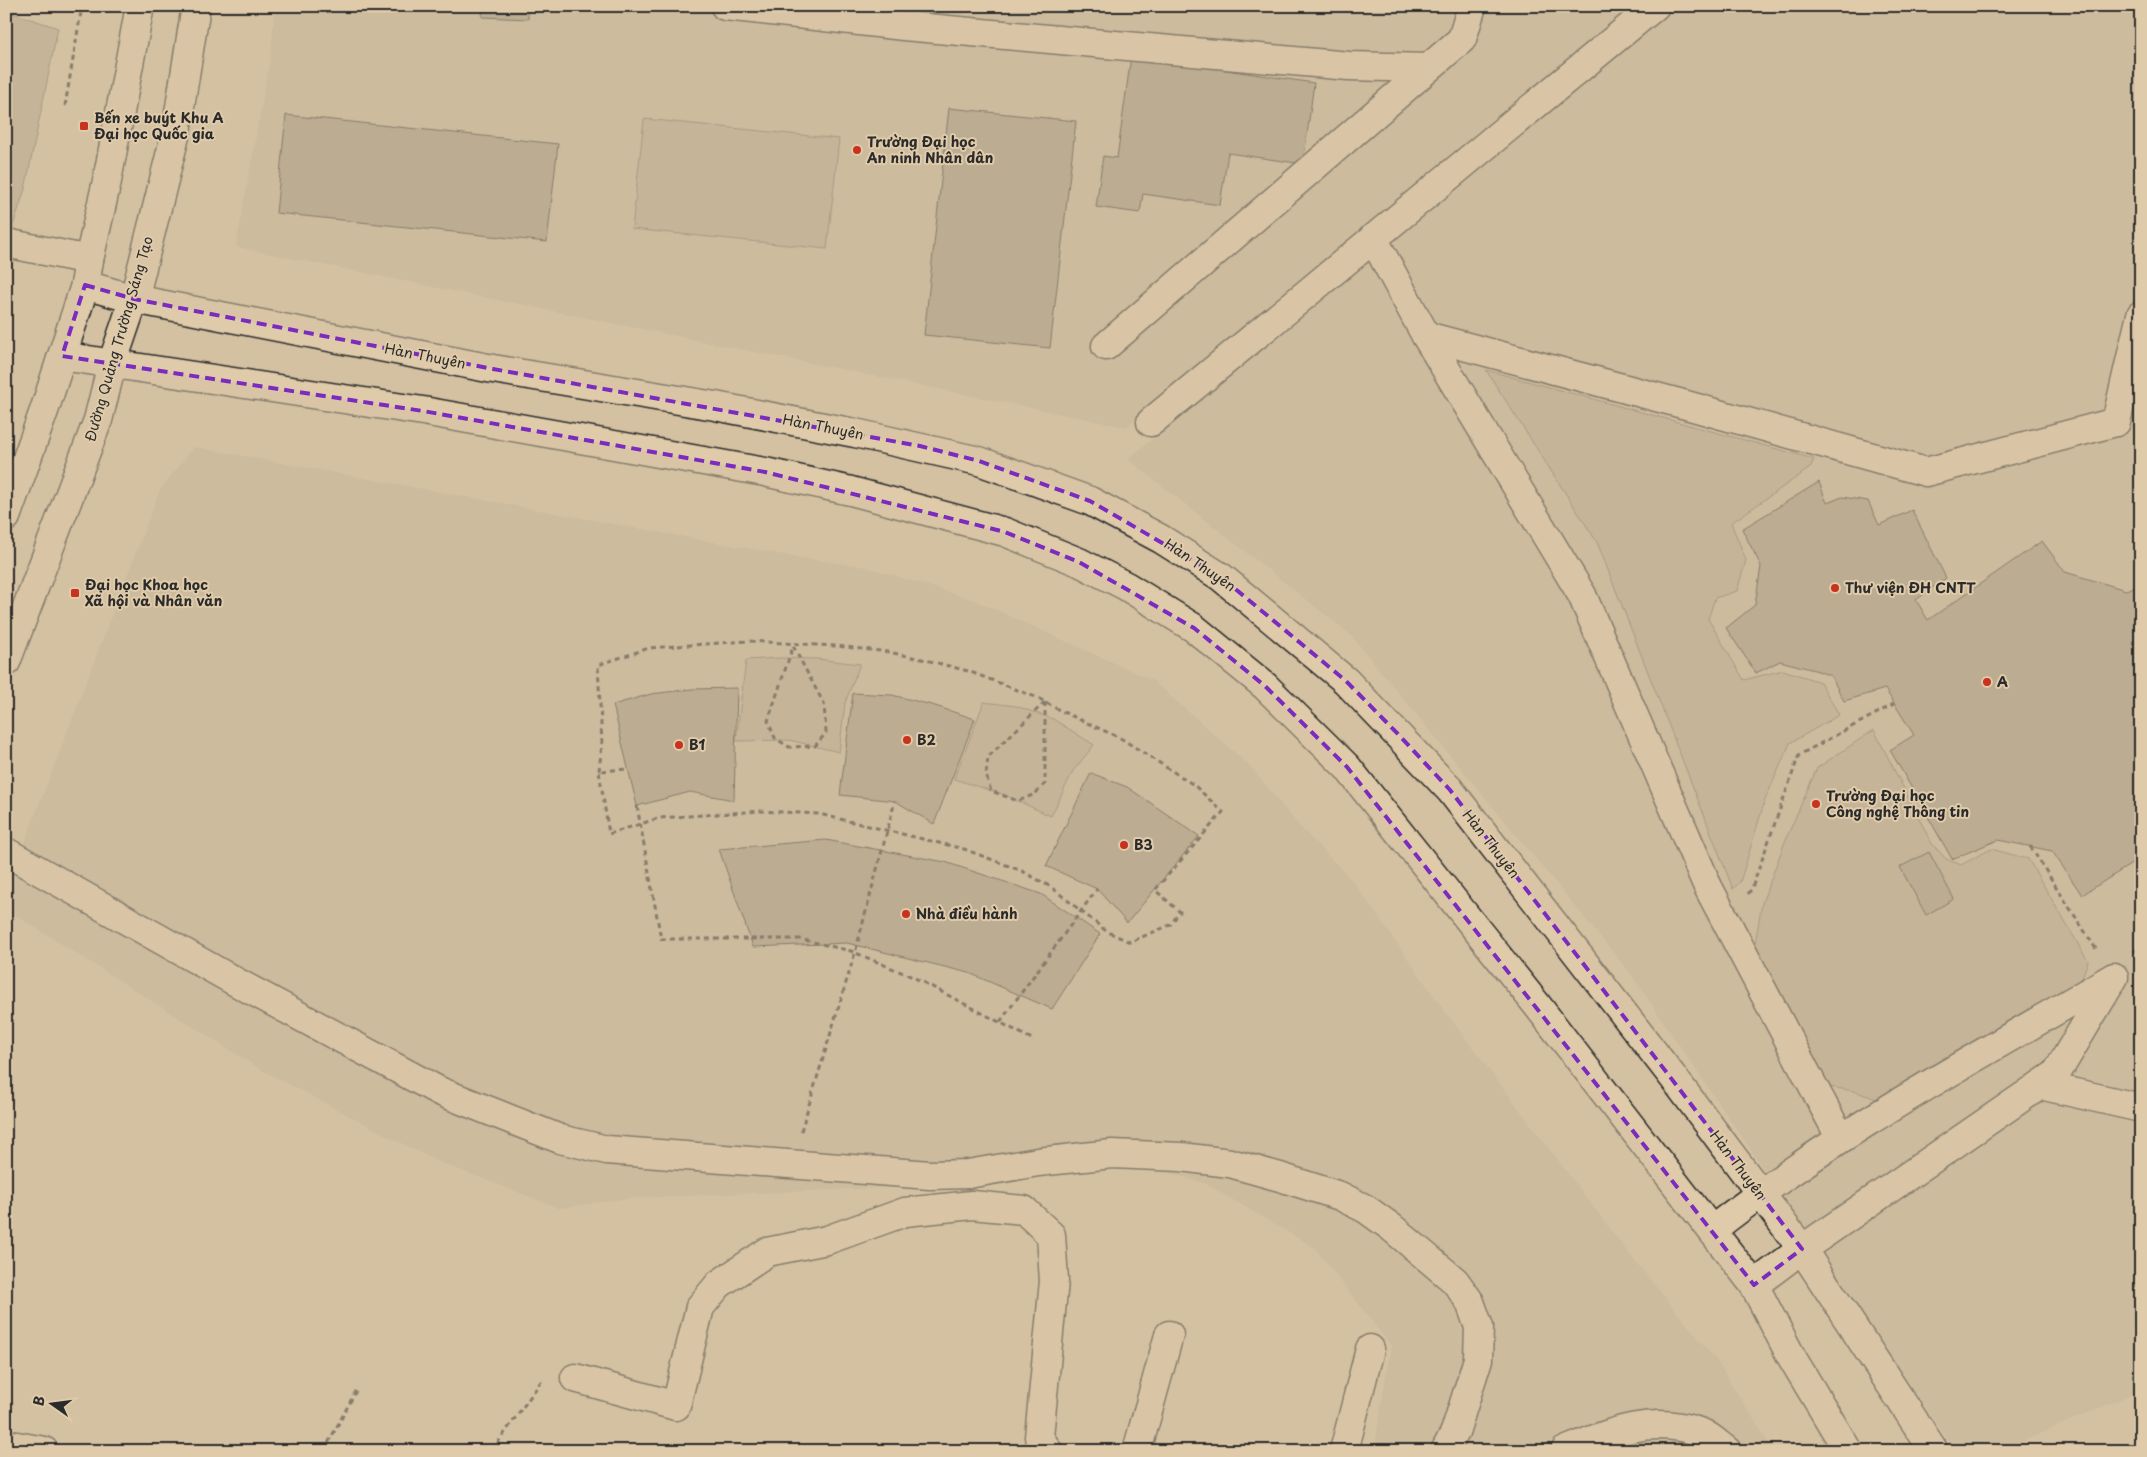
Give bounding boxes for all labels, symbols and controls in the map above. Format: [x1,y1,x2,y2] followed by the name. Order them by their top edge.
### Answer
[94,107,224,144] place label: Bến xe buýt Khu A Đại học Quốc gia
[78,120,90,132] marker: Bến xe buýt Khu A Đại học Quốc gia
[866,131,993,168] place label: Trường Đại học An ninh Nhân dân
[851,144,863,156] marker: Trường Đại học An ninh Nhân dân
[79,234,158,444] street label: Đường Quảng Trường Sáng Tạo
[383,337,468,374] street label: Hàn Thuyên
[781,408,866,445] street label: Hàn Thuyên
[1160,533,1240,596] street label: Hàn Thuyên
[85,574,222,611] place label: Đại học Khoa học Xã hội và Nhân văn
[1845,577,1976,598] place label: Thư viện ĐH CNTT
[1829,582,1841,594] marker: Thư viện ĐH CNTT
[69,587,81,599] marker: Đại học Khoa học Xã hội và Nhân văn
[1997,671,2008,692] place label: A
[1981,676,1993,688] marker: A
[917,729,936,750] place label: B2
[689,734,706,755] place label: B1
[901,734,913,746] marker: B2
[673,739,685,751] marker: B1
[1826,785,1969,822] place label: Trường Đại học Công nghệ Thông tin
[1810,798,1822,810] marker: Trường Đại học Công nghệ Thông tin
[1458,805,1525,883] street label: Hàn Thuyên
[1134,834,1153,855] place label: B3
[1118,839,1130,851] marker: B3
[916,903,1018,924] place label: Nhà điều hành
[900,908,912,920] marker: Nhà điều hành
[1705,1126,1772,1204] street label: Hàn Thuyên
[28,1380,78,1430] north arrow
[28,1394,50,1408] text: B

